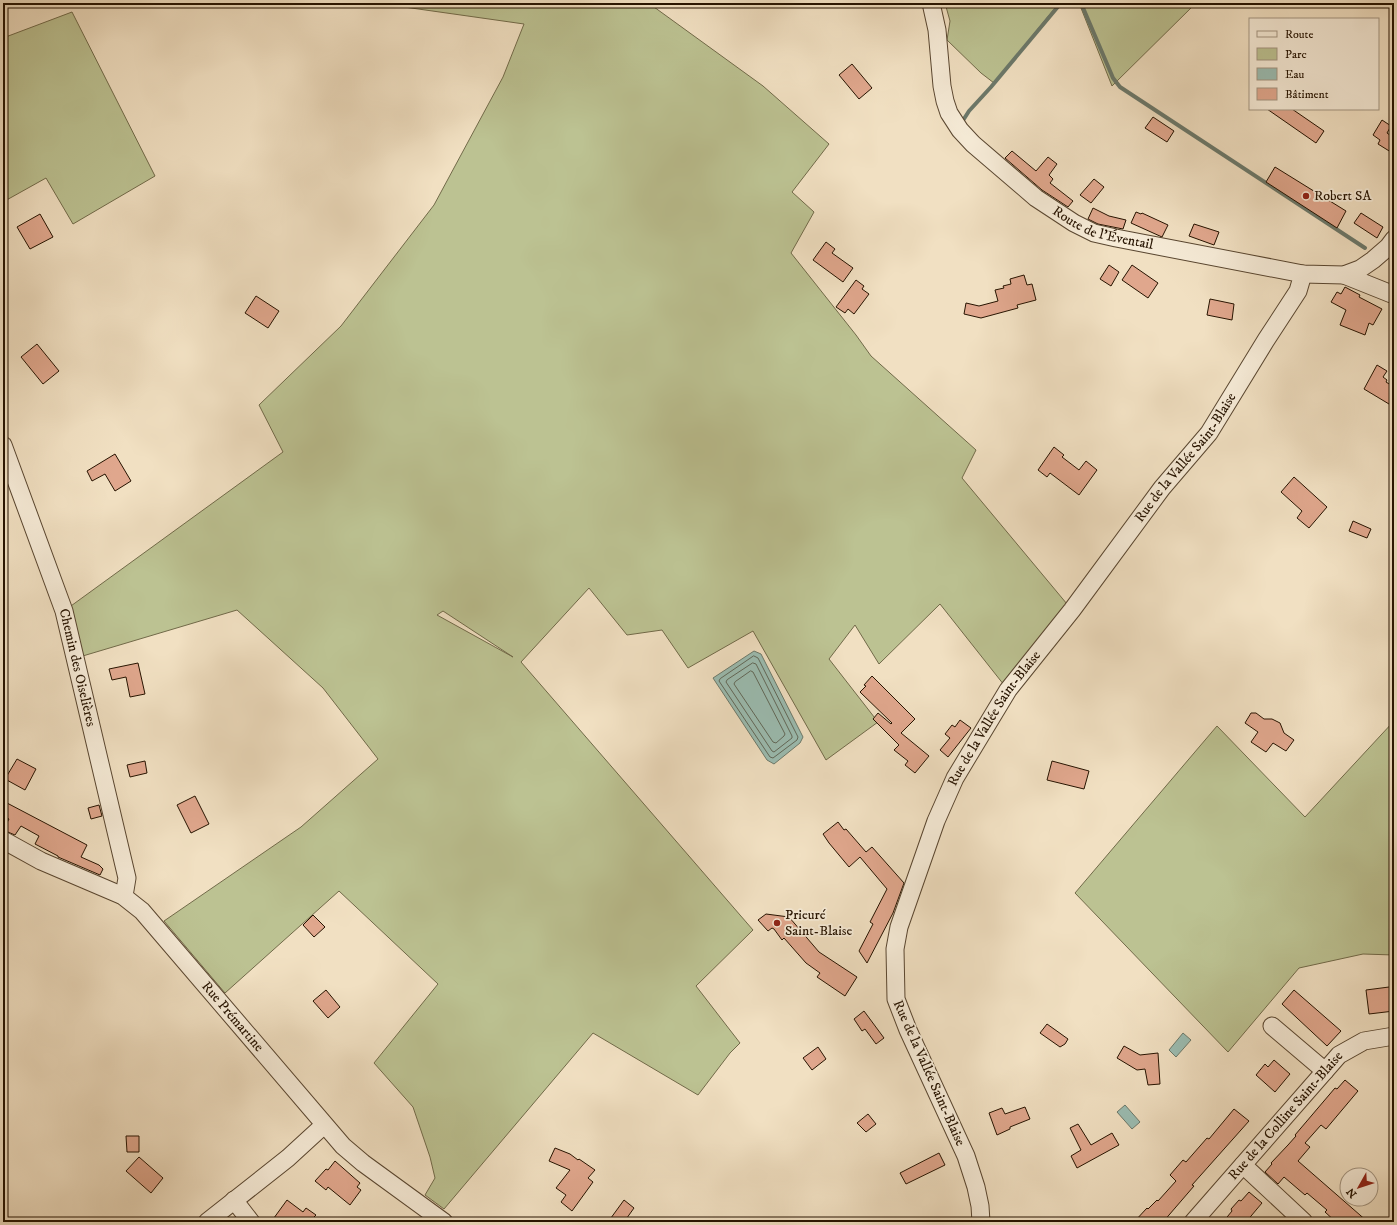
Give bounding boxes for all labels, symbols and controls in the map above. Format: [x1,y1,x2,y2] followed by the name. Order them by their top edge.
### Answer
[1249,18,1379,110] legend
[1285,27,1313,42] text: Route
[1285,47,1307,62] text: Parc
[1285,67,1305,82] text: Eau
[1285,87,1329,102] text: Bâtiment
[1314,187,1372,205] place label: Robert SA
[1301,191,1311,201] marker: Robert SA
[1049,202,1156,254] street label: Route de l'Éventail
[1131,389,1240,526] street label: Rue de la Vallée Saint-Blaise
[55,607,100,729] street label: Chemin des Oiselières
[944,647,1045,789] street label: Rue de la Vallée Saint-Blaise
[785,906,853,940] place label: Prieuré Saint-Blaise
[772,918,782,928] marker: Prieuré Saint-Blaise
[197,978,268,1056] street label: Rue Prémartine
[889,997,969,1149] street label: Rue de la Vallée Saint-Blaise
[1225,1047,1347,1184] street label: Rue de la Colline Saint-Blaise
[1339,1167,1379,1207] north arrow
[1344,1185,1360,1201] text: N

